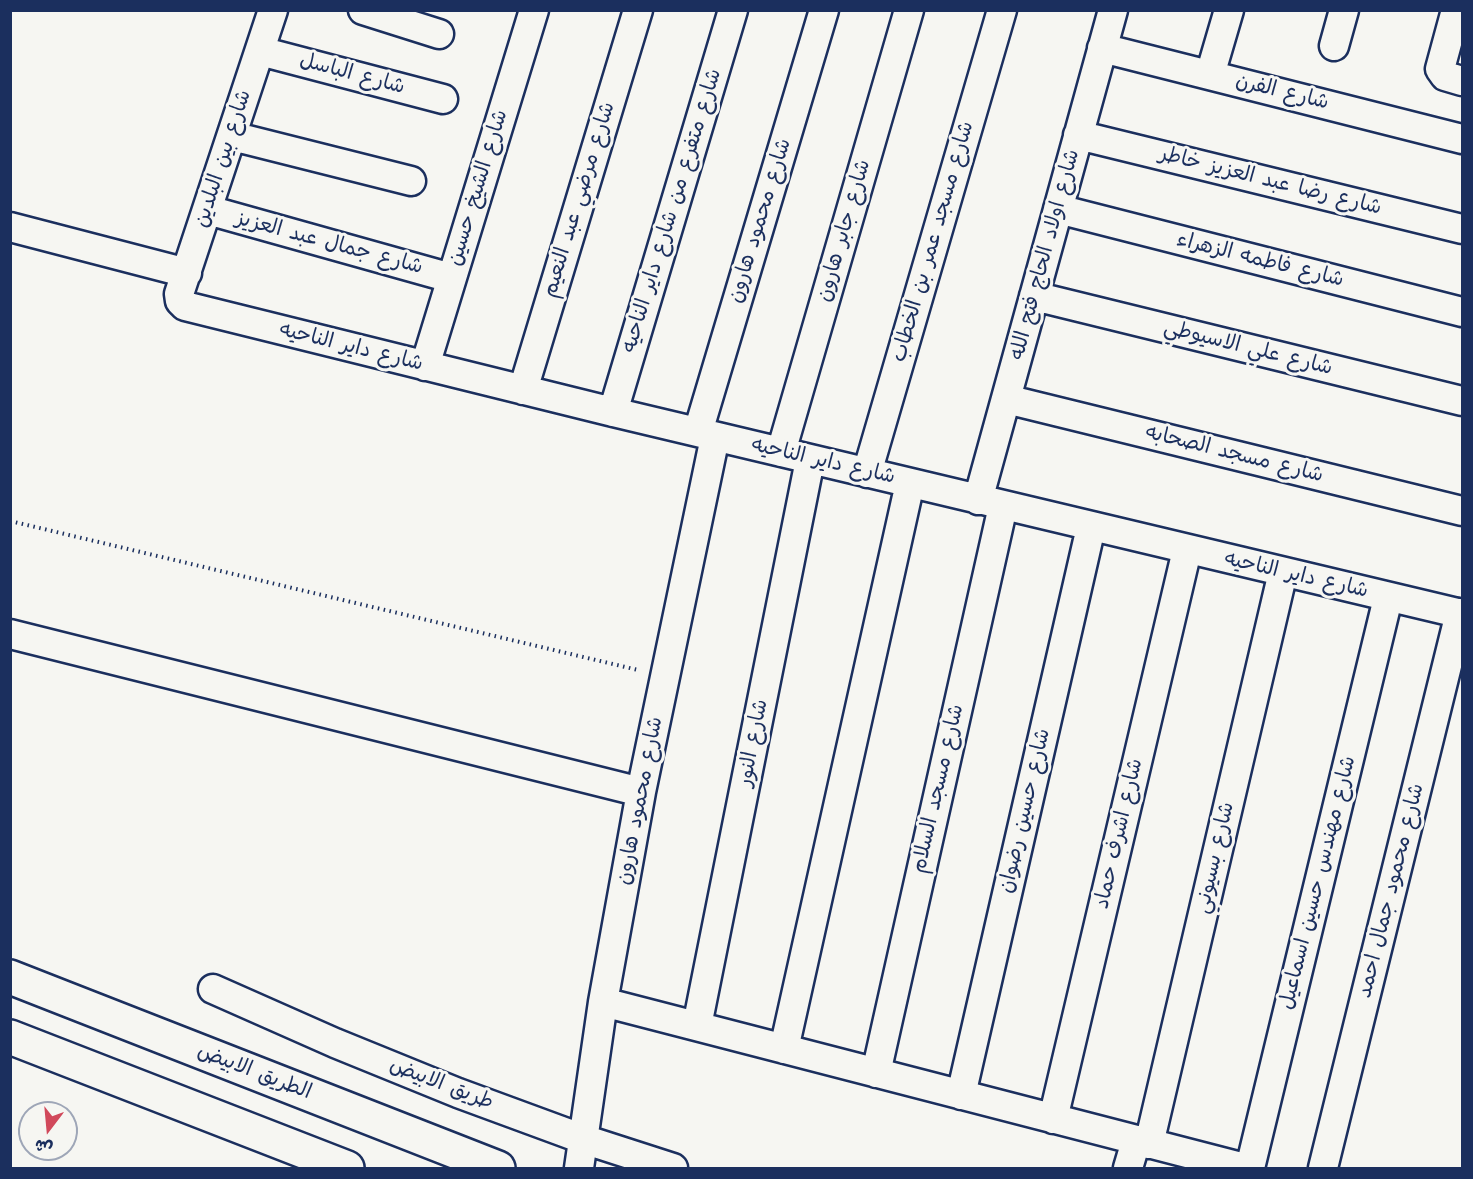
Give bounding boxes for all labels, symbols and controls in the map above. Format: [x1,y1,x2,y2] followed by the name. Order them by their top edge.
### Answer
[297,49,407,101] street label: شارع الباسل
[618,66,728,356] street label: شارع متفرع من شارع داير الناحيه
[1233,69,1331,117] street label: شارع الفرن
[190,87,258,231] street label: شارع بين البلدين
[538,99,622,301] street label: شارع مرضي عبد النعيم
[443,107,515,269] street label: شارع الشيخ حسين
[888,119,980,365] street label: شارع مسجد عمر بن الخطاب
[724,136,798,306] street label: شارع محمود هارون
[1156,142,1384,222] street label: شارع رضا عبد العزيز خاطر
[1006,147,1086,363] street label: شارع اولاد الحاج فتح الله
[813,157,877,305] street label: شارع جابر هارون
[233,207,425,281] street label: شارع جمال عبد العزيز
[1174,228,1346,294] street label: شارع فاطمه الزهراء
[1161,316,1335,382] street label: شارع علي الاسيوطي
[277,318,425,378] street label: شارع داير الناحيه
[1142,421,1326,489] street label: شارع مسجد الصحابه
[749,433,897,491] street label: شارع داير الناحيه
[1222,547,1370,605] street label: شارع داير الناحيه
[733,697,775,789] street label: شارع النور
[907,702,971,876] street label: شارع مسجد السلام
[612,715,670,887] street label: شارع محمود هارون
[995,726,1057,896] street label: شارع حسين رضوان
[1275,754,1363,1012] street label: شارع مهندس حسين اسماعيل
[1090,756,1150,912] street label: شارع اشرف حماد
[1353,781,1431,1001] street label: شارع محمود جمال احمد
[1191,800,1241,916] street label: شارع بسيوني
[193,1040,315,1106] street label: الطريق الابيض
[385,1054,497,1116] street label: طريق الابيض
[18,1101,78,1161] north arrow
[32,1133,55,1159] text: ش

